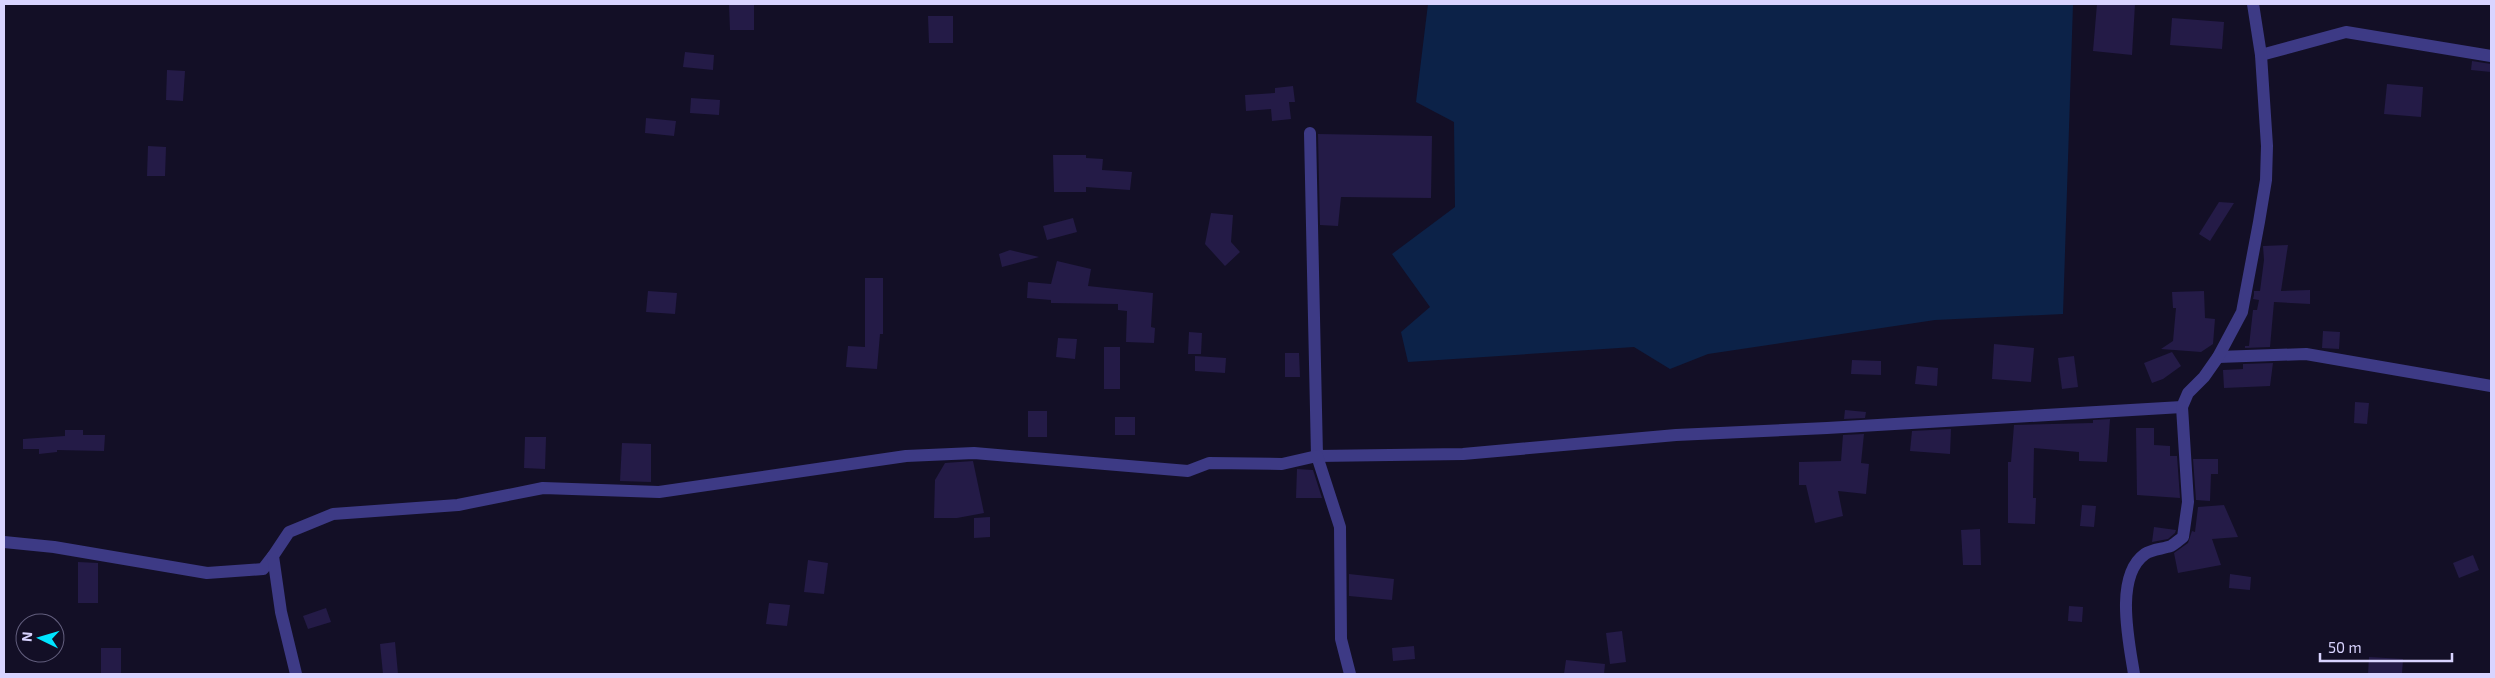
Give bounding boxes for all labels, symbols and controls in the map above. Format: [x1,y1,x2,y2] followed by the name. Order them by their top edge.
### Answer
[15,613,65,663] north arrow
[2320,630,2452,662] scale bar
[18,631,35,643] text: N
[2328,638,2362,656] text: 50 m

